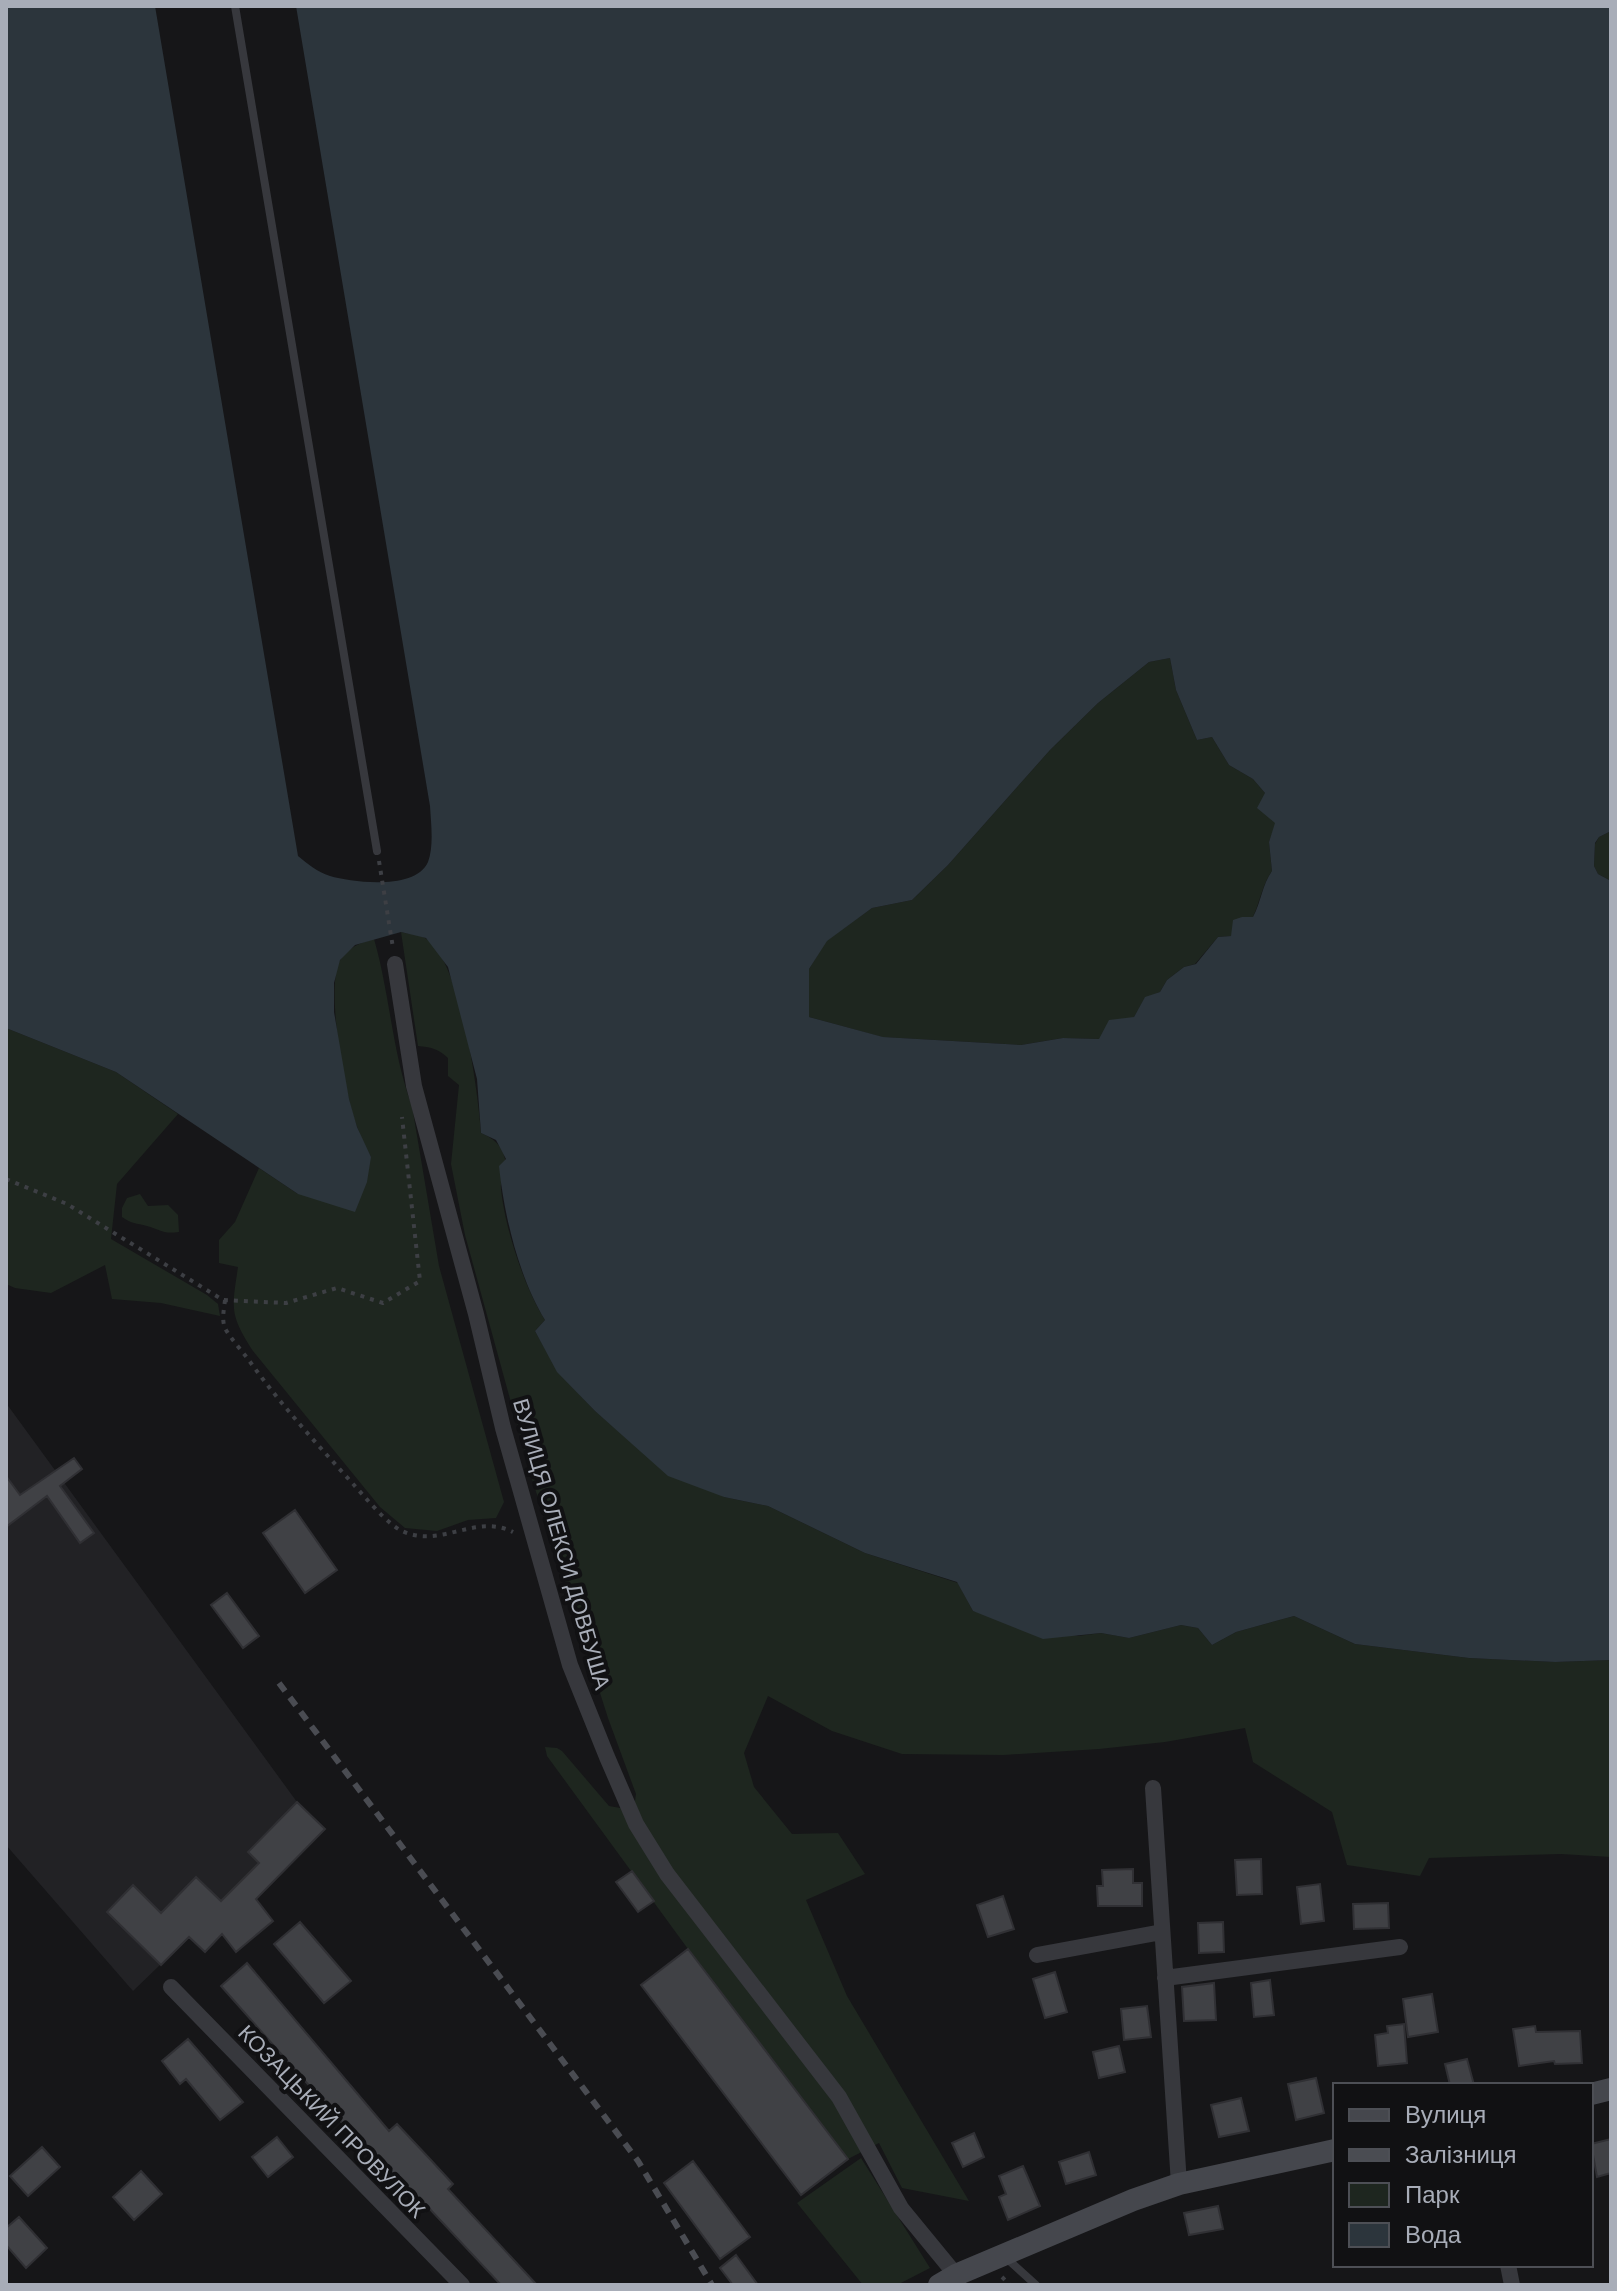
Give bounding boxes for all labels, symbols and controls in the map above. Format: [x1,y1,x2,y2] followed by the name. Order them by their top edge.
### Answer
[508,1396,615,1693] street label: ВУЛИЦЯ ОЛЕКСИ ДОВБУША
[233,2020,430,2223] street label: КОЗАЦЬКИЙ ПРОВУЛОК
[1333,2083,1593,2267] legend
[1405,2101,1486,2128] text: Вулиця
[1405,2141,1517,2168] text: Залізниця
[1405,2181,1460,2208] text: Парк
[1405,2221,1462,2248] text: Вода

